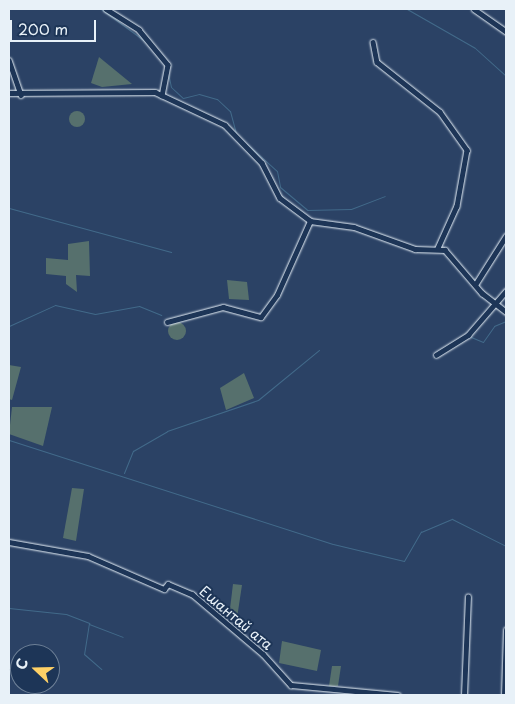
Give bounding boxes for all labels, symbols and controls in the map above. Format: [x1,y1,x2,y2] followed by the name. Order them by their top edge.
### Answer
[12,10,99,42] scale bar
[18,17,68,40] text: 200 m
[196,582,276,654] street label: Ешантай ата
[10,644,60,694] north arrow
[10,655,33,672] text: С

